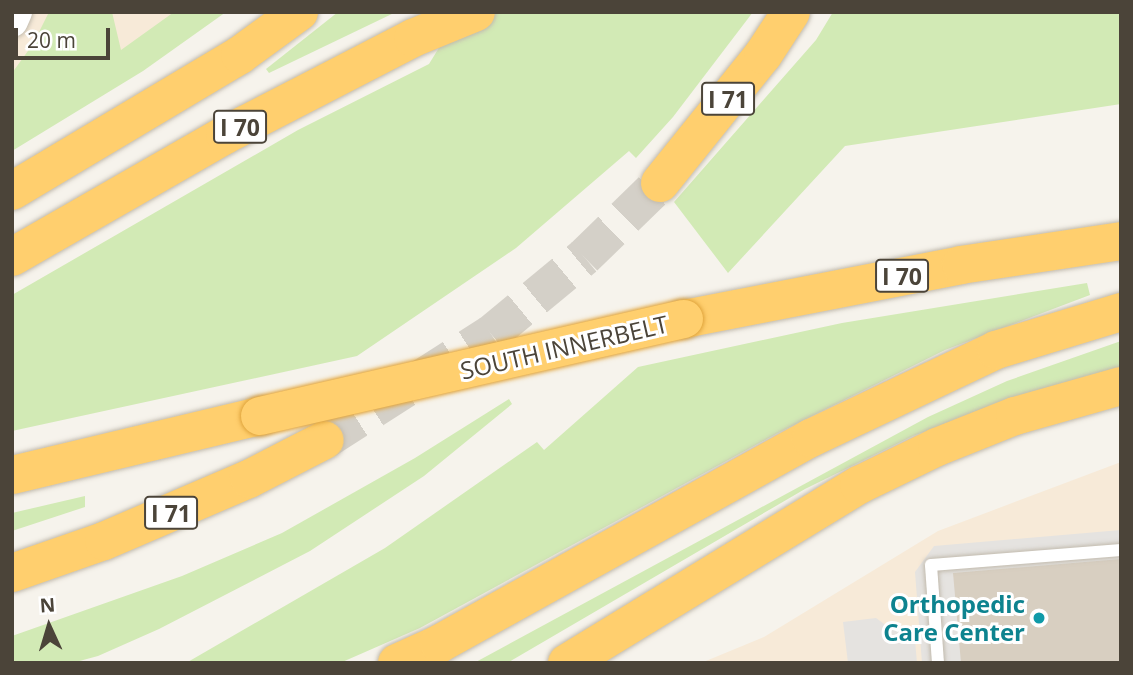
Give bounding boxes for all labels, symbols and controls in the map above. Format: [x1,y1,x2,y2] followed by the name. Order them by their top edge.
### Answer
[18,14,114,58] scale bar
[27,26,76,54] text: 20 m
[700,80,756,118] road number: I 71
[212,108,268,146] road number: I 70
[874,256,930,296] road number: I 70
[457,309,671,385] street label: SOUTH INNERBELT
[143,494,199,533] road number: I 71
[883,590,1025,646] place label: Orthopedic Care Center
[14,591,84,661] north arrow
[39,592,56,619] text: N
[1031,610,1047,626] marker: Orthopedic Care Center

